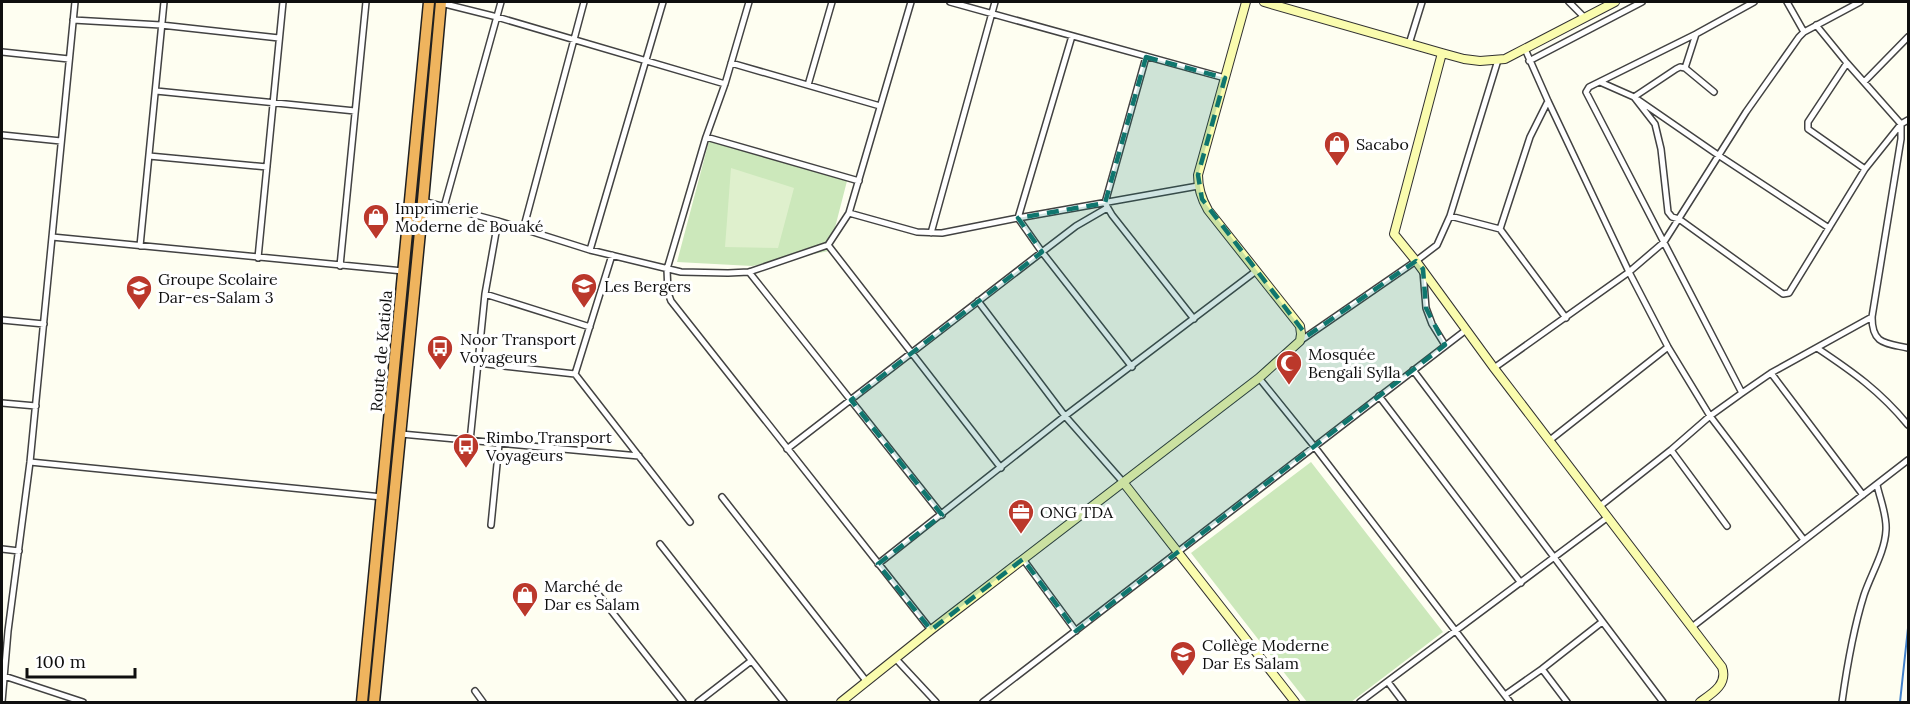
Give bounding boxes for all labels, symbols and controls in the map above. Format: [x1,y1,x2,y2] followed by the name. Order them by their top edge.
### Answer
[1322,129,1352,167] shop icon: Sacabo
[1356,134,1409,154] place label: Sacabo
[395,198,544,236] place label: Imprimerie Moderne de Bouaké
[361,202,391,240] shop icon: Imprimerie Moderne de Bouaké
[158,269,278,307] place label: Groupe Scolaire Dar-es-Salam 3
[569,271,599,309] school or university icon: Les Bergers
[124,273,154,311] school or university icon: Groupe Scolaire Dar-es-Salam 3
[604,276,691,296] place label: Les Bergers
[366,289,396,413] street label: Route de Katiola
[459,329,577,367] place label: Noor Transport Voyageurs
[425,333,455,371] bus stop icon: Noor Transport Voyageurs
[1308,344,1401,382] place label: Mosquée Bengali Sylla
[1274,348,1304,386] mosque icon: Mosquée Bengali Sylla
[485,427,613,465] place label: Rimbo Transport Voyageurs
[451,431,481,469] bus stop icon: Rimbo Transport Voyageurs
[1006,497,1036,535] office icon: ONG TDA
[1040,502,1114,522] place label: ONG TDA
[544,576,640,614] place label: Marché de Dar es Salam
[510,580,540,618] shop icon: Marché de Dar es Salam
[1202,635,1329,673] place label: Collège Moderne Dar Es Salam
[1168,639,1198,677] school or university icon: Collège Moderne Dar Es Salam
[27,641,135,679] scale bar
[36,650,86,673] text: 100 m

